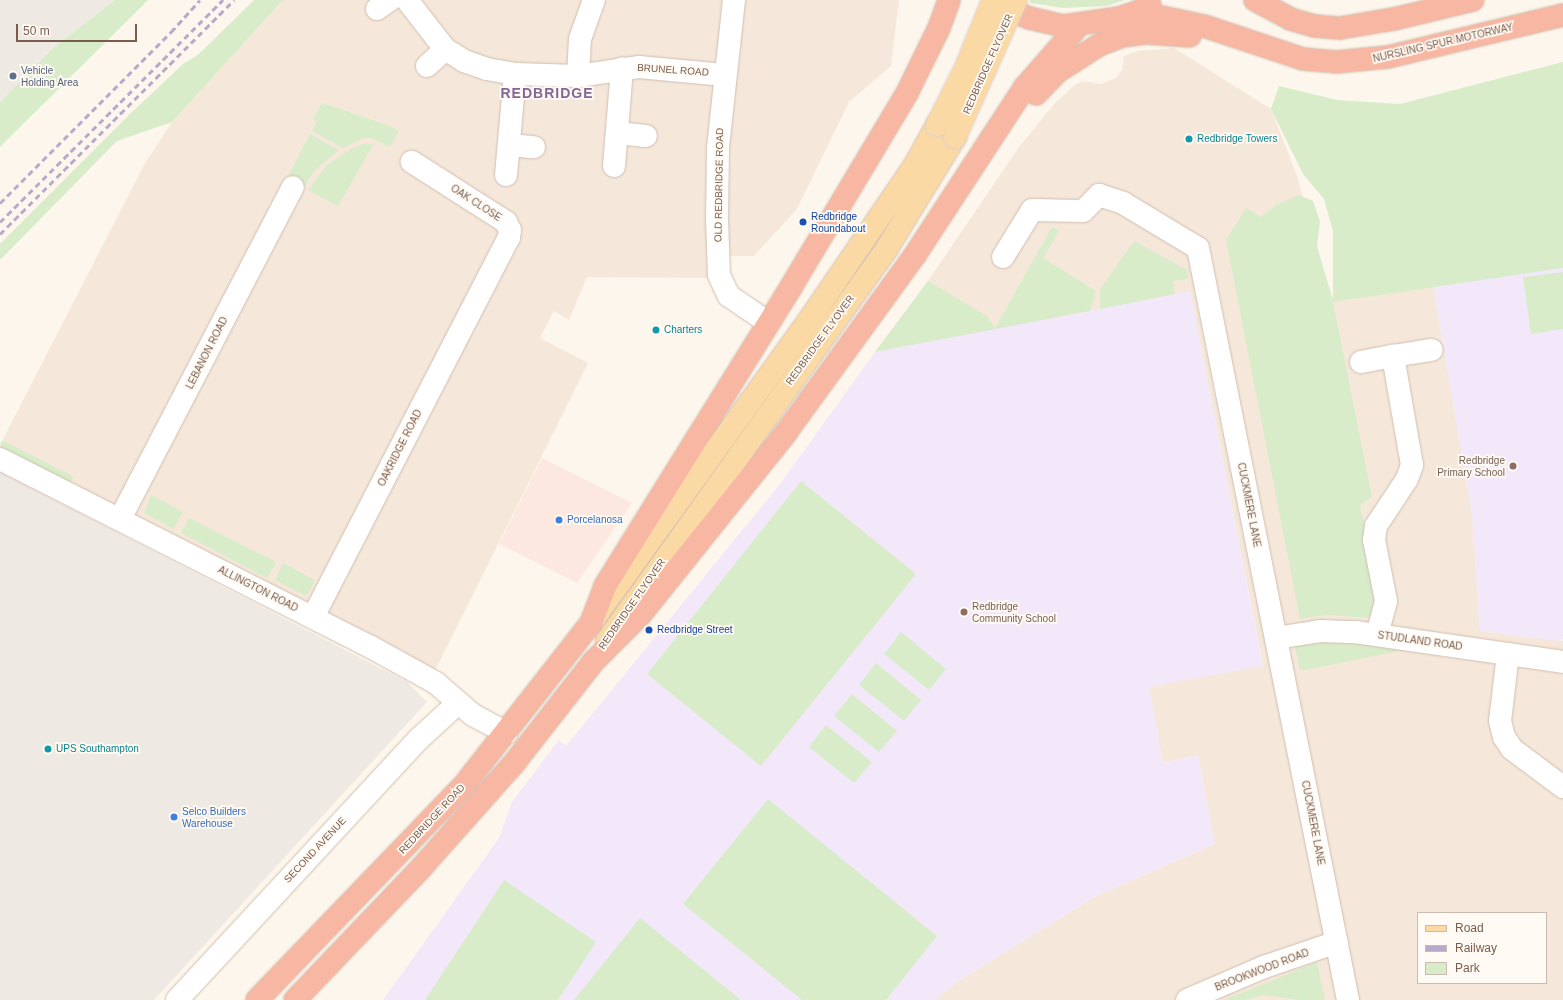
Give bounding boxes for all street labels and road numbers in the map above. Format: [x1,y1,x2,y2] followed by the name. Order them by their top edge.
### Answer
[961,12,1015,116] street label: REDBRIDGE FLYOVER
[1372,21,1514,65] street label: NURSLING SPUR MOTORWAY
[637,61,709,79] street label: BRUNEL ROAD
[712,128,726,242] street label: OLD REDBRIDGE ROAD
[448,182,504,224] street label: OAK CLOSE
[783,293,857,387] street label: REDBRIDGE FLYOVER
[184,315,230,391] street label: LEBANON ROAD
[375,408,425,488] street label: OAKRIDGE ROAD
[1235,462,1263,548] street label: CUCKMERE LANE
[596,556,668,652] street label: REDBRIDGE FLYOVER
[216,564,300,614] street label: ALLINGTON ROAD
[1377,629,1463,653] street label: STUDLAND ROAD
[1299,780,1327,866] street label: CUCKMERE LANE
[397,782,467,856] street label: REDBRIDGE ROAD
[281,814,349,886] street label: SECOND AVENUE
[1213,946,1311,994] street label: BROOKWOOD ROAD

